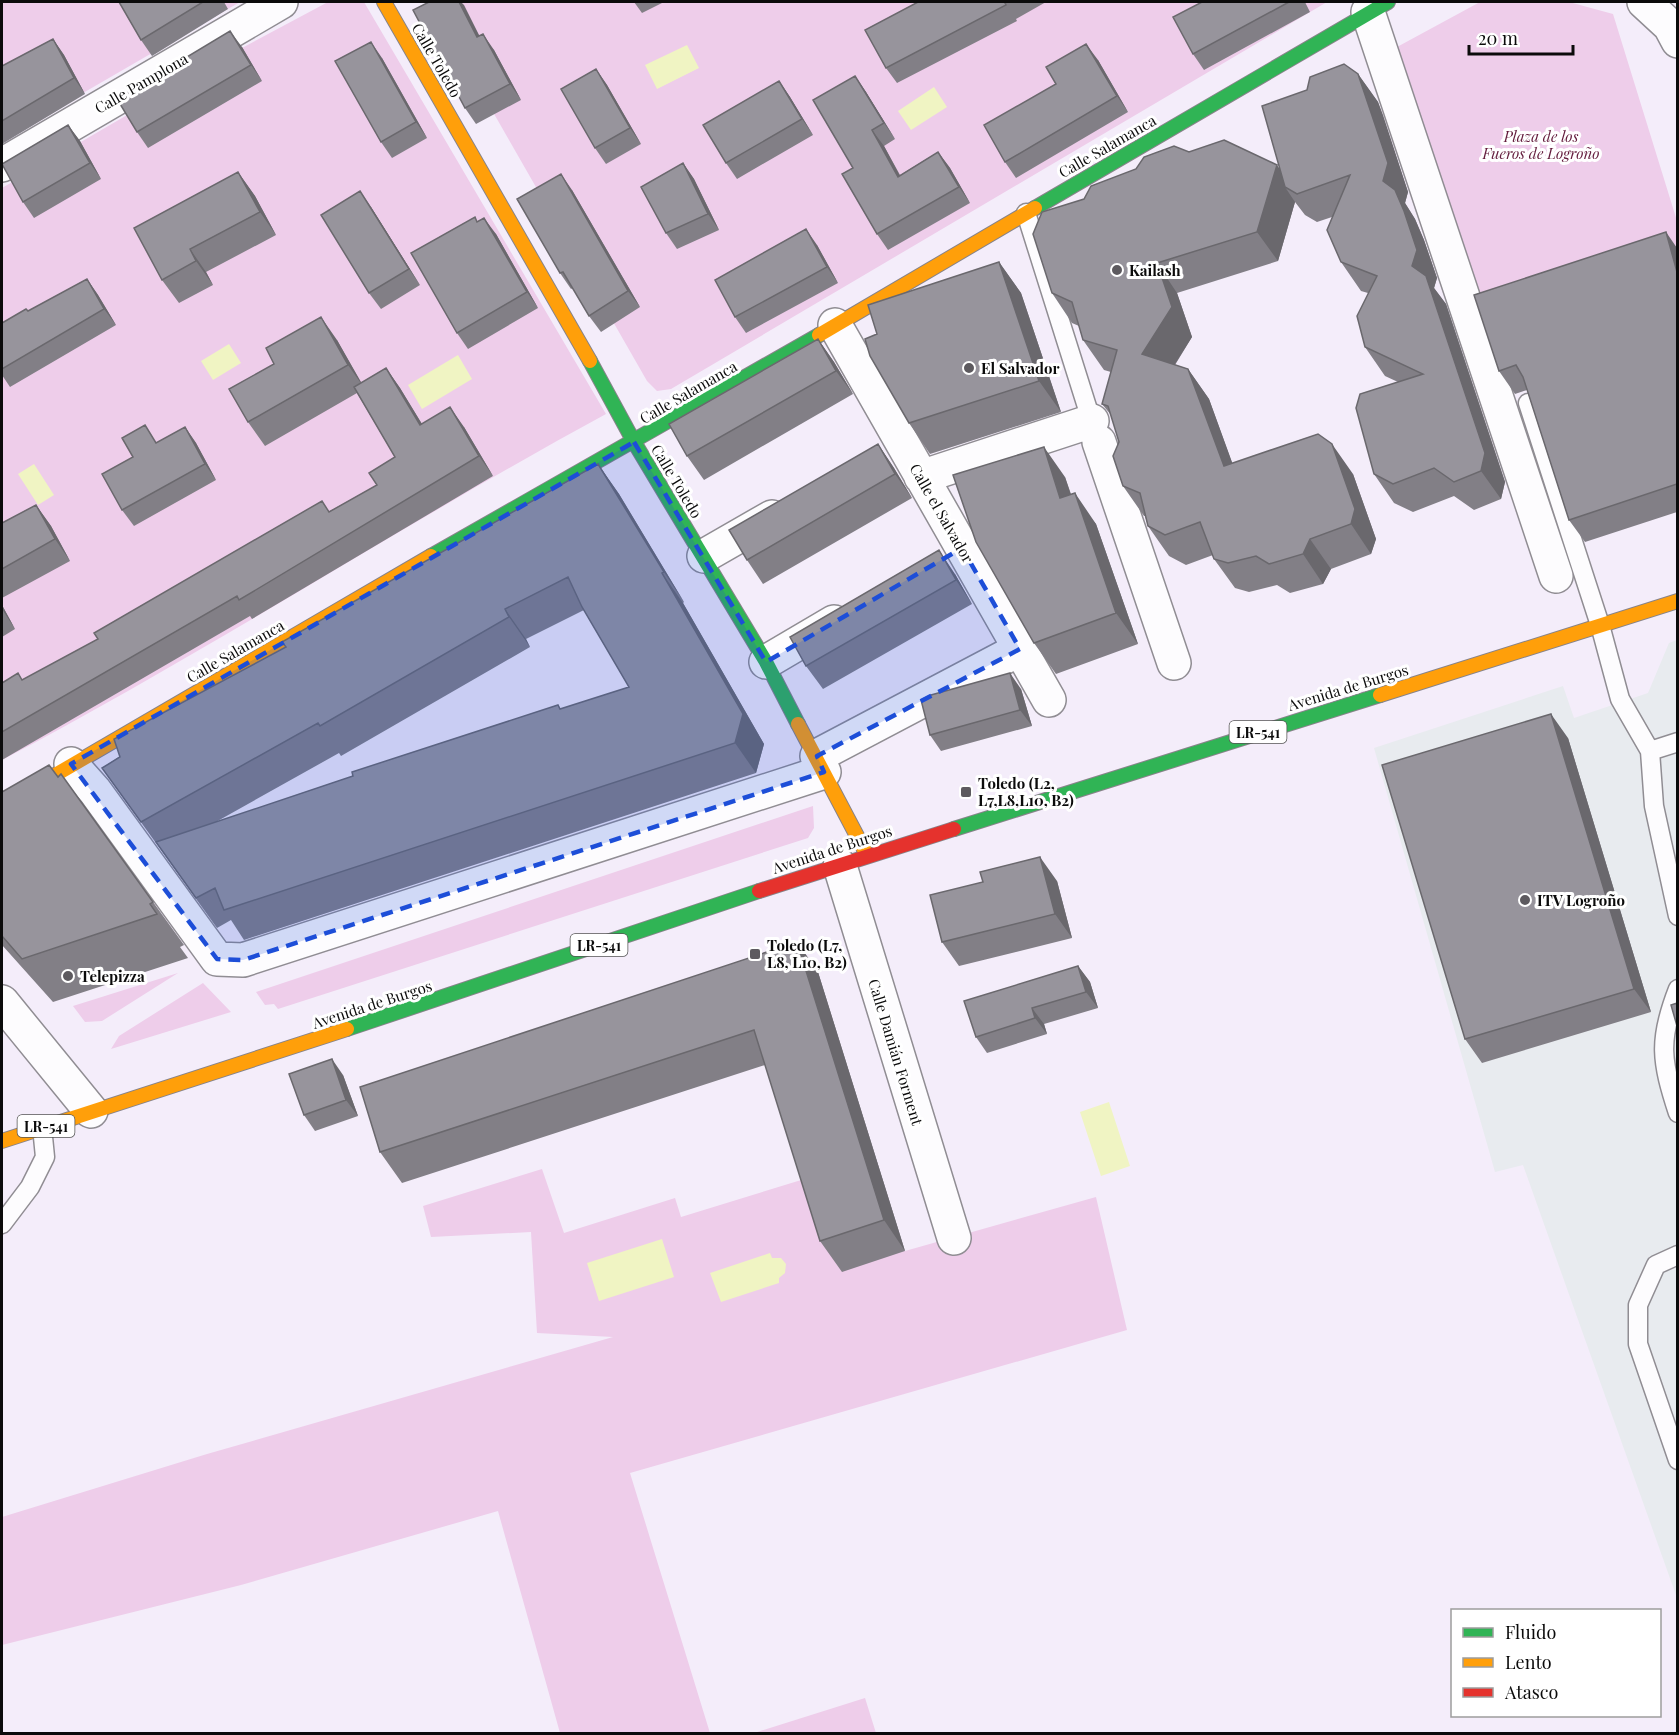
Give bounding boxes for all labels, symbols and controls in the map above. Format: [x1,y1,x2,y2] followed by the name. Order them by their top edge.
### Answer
[1469,18,1572,56] scale bar
[408,19,466,101] street label: Calle Toledo
[1478,26,1518,50] text: 20 m
[91,48,192,118] street label: Calle Pamplona
[1055,110,1160,182] street label: Calle Salamanca
[1482,126,1600,163] park label: Plaza de los Fueros de Logroño
[1129,260,1181,280] place label: Kailash
[1110,263,1124,277] marker: Kailash
[636,356,741,428] street label: Calle Salamanca
[981,358,1060,378] place label: El Salvador
[962,361,976,375] marker: El Salvador
[647,440,707,522] street label: Calle Toledo
[905,460,979,566] street label: Calle el Salvador
[183,615,288,687] street label: Calle Salamanca
[1284,659,1411,715] street label: Avenida de Burgos
[1230,721,1286,743] road number: LR-541
[978,773,1074,810] place label: Toledo (L2, L7,L8,L10, B2)
[959,785,973,799] marker: Toledo (L2, L7,L8,L10, B2)
[769,820,894,878] street label: Avenida de Burgos
[1537,890,1625,910] place label: ITV Logroño
[1518,893,1532,907] marker: ITV Logroño
[570,934,628,956] road number: LR-541
[767,935,847,972] place label: Toledo (L7, L8, L10, B2)
[748,947,762,961] marker: Toledo (L7, L8, L10, B2)
[80,966,145,986] place label: Telepizza
[61,969,75,983] marker: Telepizza
[309,975,434,1033] street label: Avenida de Burgos
[864,976,928,1128] street label: Calle Damián Forment
[18,1115,74,1137] road number: LR-541
[1451,1609,1661,1717] legend
[1505,1620,1556,1644] text: Fluido
[1505,1650,1552,1674] text: Lento
[1504,1680,1558,1704] text: Atasco

